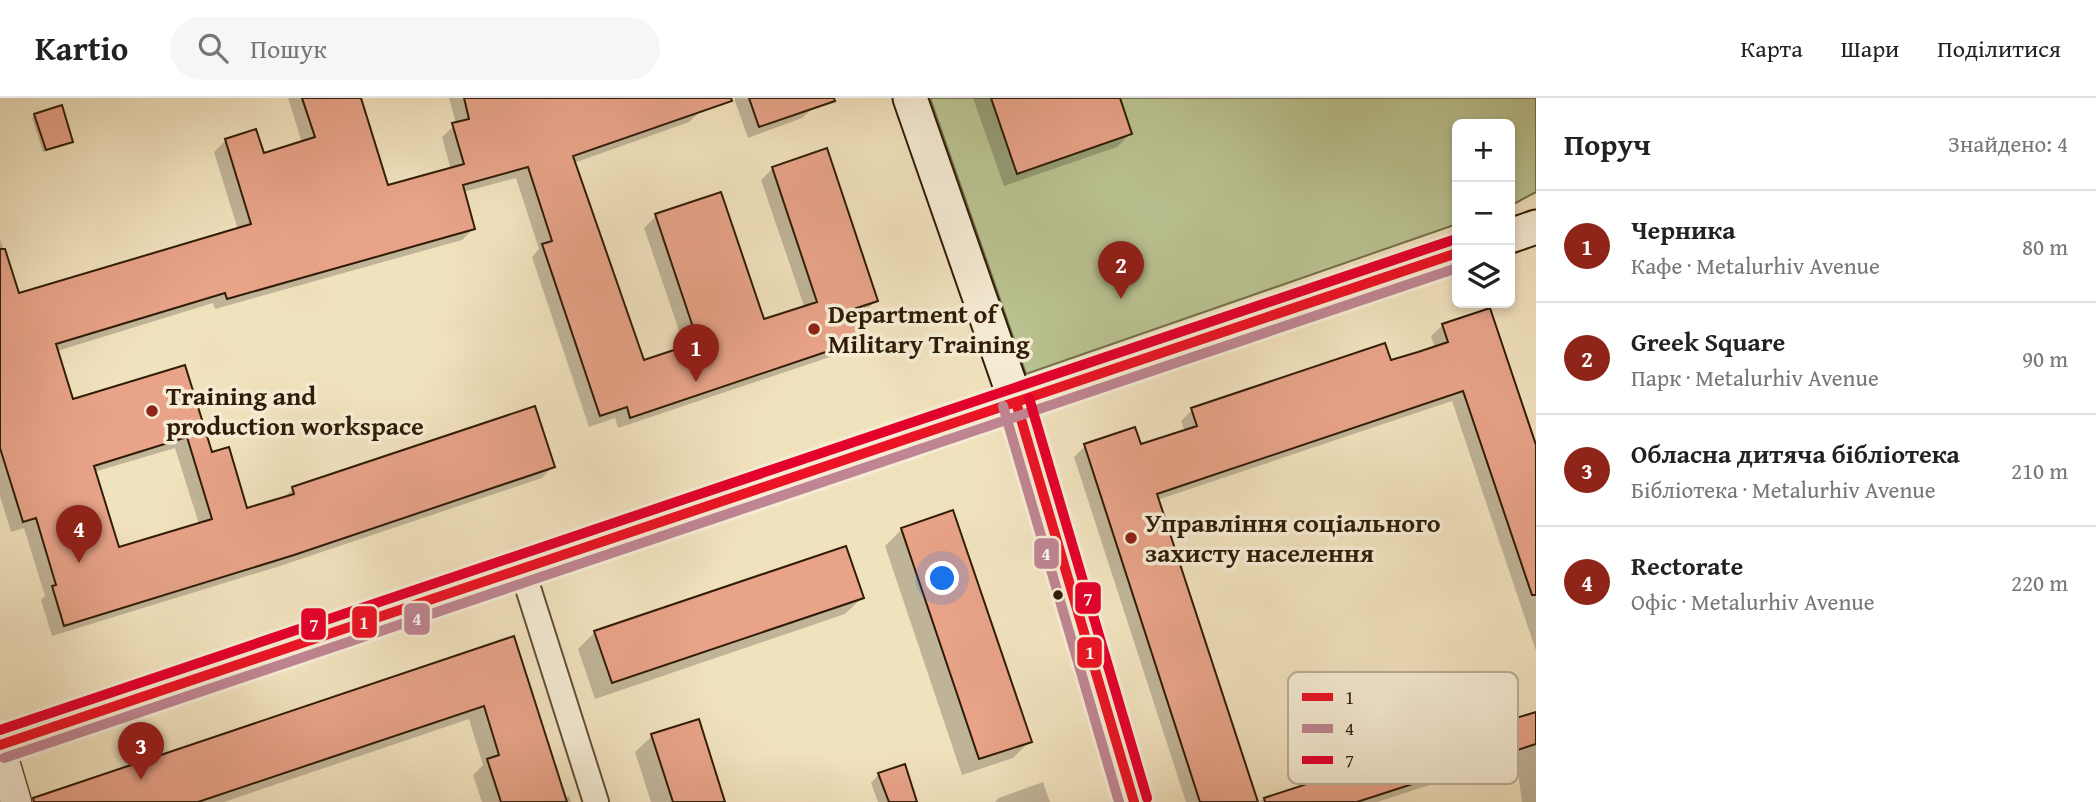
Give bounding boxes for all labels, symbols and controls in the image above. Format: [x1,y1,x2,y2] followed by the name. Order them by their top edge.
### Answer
[170,17,660,80] search box
[35,24,128,72] text: Kartio
[194,29,232,67] icon: search
[250,29,327,68] text: Пошук
[1740,31,1803,66] text: Карта
[1841,31,1899,66] text: Шари
[1937,31,2061,66] text: Поділитися
[1452,119,1515,308] map controls
[1452,119,1515,182] button: +
[1564,122,1651,166] text: Поруч
[1948,127,2068,160] text: Знайдено: 4
[1452,182,1515,245] button: −
[1631,210,1736,249] text: Черника
[1581,230,1593,263] text: 1
[2022,230,2068,263] text: 80 m
[1098,241,1144,299] pin: 2
[1452,245,1515,308] button: layers
[1631,249,1880,282] text: Кафе · Metalurhiv Avenue
[828,294,1030,363] place label: Department of Military Training
[806,321,822,337] marker: Department of Military Training
[1631,322,1785,361] text: Greek Square
[673,324,719,382] pin: 1
[1581,342,1593,375] text: 2
[2022,342,2068,375] text: 90 m
[1631,361,1879,394] text: Парк · Metalurhiv Avenue
[166,376,424,445] place label: Training and production workspace
[144,403,160,419] marker: Training and production workspace
[1631,434,1960,473] text: Обласна дитяча бібліотека
[1581,454,1593,487] text: 3
[2011,454,2068,487] text: 210 m
[1631,473,1936,506] text: Бібліотека · Metalurhiv Avenue
[1145,503,1441,572] place label: Управління соціального захисту населення
[56,505,102,563] pin: 4
[1123,530,1139,546] marker: Управління соціального захисту населення
[1033,537,1060,570] line badge: 4
[1041,539,1051,567] text: 4
[1631,546,1743,585] text: Rectorate
[925,561,959,595] your location
[1581,566,1593,599] text: 4
[2011,566,2068,599] text: 220 m
[1074,581,1102,615] line badge: 7
[1083,584,1093,612] text: 7
[1631,585,1875,618] text: Офіс · Metalurhiv Avenue
[1051,588,1065,602] unlabelled marker
[403,602,431,636] line badge: 4
[412,604,422,632] text: 4
[351,605,378,639] line badge: 1
[300,607,327,641] line badge: 7
[359,608,369,636] text: 1
[309,610,319,638] text: 7
[1076,636,1103,669] line badge: 1
[1085,638,1095,666] text: 1
[1288,672,1518,784] legend
[1345,683,1354,711] text: 1
[1345,714,1354,742] text: 4
[118,722,164,780] pin: 3
[1345,746,1354,774] text: 7

